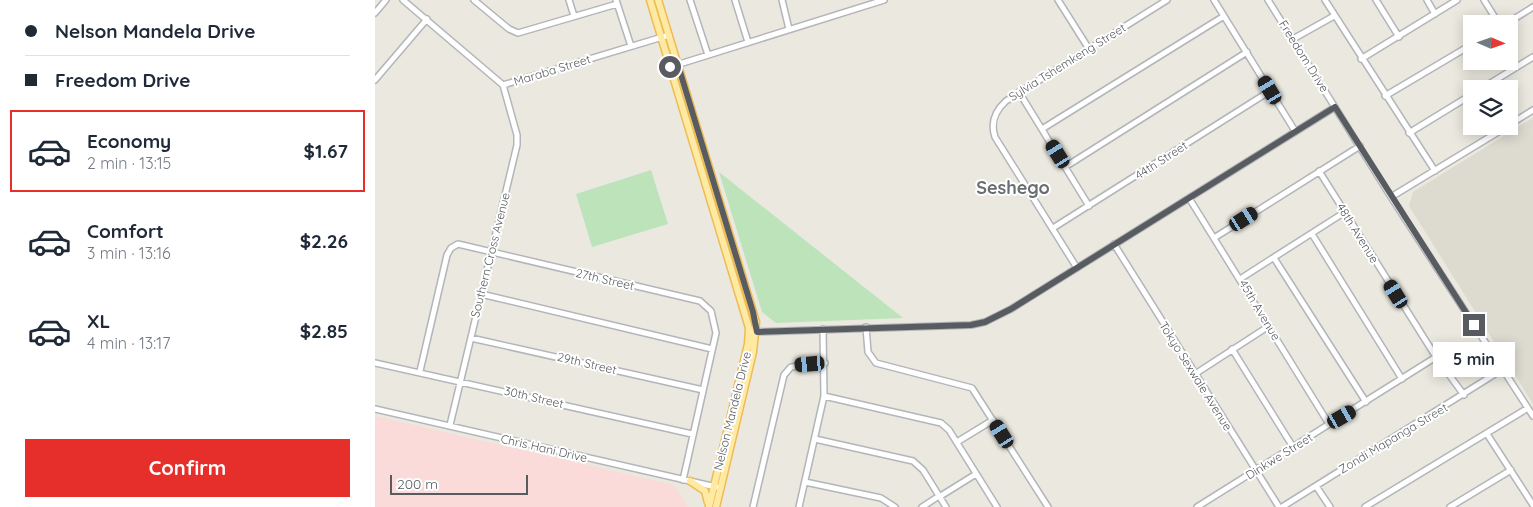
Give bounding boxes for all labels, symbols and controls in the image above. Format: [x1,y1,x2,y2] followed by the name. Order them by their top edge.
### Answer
[1463,15,1517,70] north arrow
[1463,15,1518,135] map controls
[1276,17,1332,95] street label: Freedom Drive
[55,19,255,43] text: Nelson Mandela Drive
[1006,20,1128,104] street label: Sylvia Tshemkeng Street
[512,51,592,89] street label: Maraba Street
[659,56,681,78] route start
[55,68,191,92] text: Freedom Drive
[1255,73,1284,107] car
[1463,80,1518,135] button: layers
[27,129,72,174] icon: car
[87,129,171,153] text: Economy
[1043,137,1072,171] car
[1132,137,1190,183] street label: 44th Street
[304,139,348,163] text: $1.67
[87,153,171,173] text: 2 min · 13:15
[976,176,1050,199] district label: Seshego
[467,191,513,319] street label: Southern Cross Avenue
[1334,200,1382,266] street label: 48th Avenue
[1227,205,1260,233] car
[27,219,72,264] icon: car
[87,219,164,243] text: Comfort
[300,229,348,253] text: $2.26
[87,243,171,263] text: 3 min · 13:16
[574,265,636,293] street label: 27th Street
[1236,277,1284,343] street label: 45th Avenue
[1381,277,1410,311] car
[27,309,72,354] icon: car
[87,309,110,333] text: XL
[1463,314,1485,336] route end
[300,319,348,343] text: $2.85
[1156,319,1236,434] street label: Tokyo Sexwale Avenue
[87,333,170,353] text: 4 min · 13:17
[1433,342,1515,378] callout: 5 min
[556,349,618,377] street label: 29th Street
[1453,349,1495,369] text: 5 min
[710,350,754,472] street label: Nelson Mandela Drive
[794,355,825,373] car
[503,383,565,411] street label: 30th Street
[1336,400,1450,476] street label: Zondi Mapanga Street
[1325,403,1358,431] car
[987,417,1016,451] car
[1243,429,1315,483] street label: Dinkwe Street
[499,431,589,465] street label: Chris Hani Drive
[25,439,350,497] button: Confirm
[390,472,527,495] scale bar
[397,475,438,493] text: 200 m

